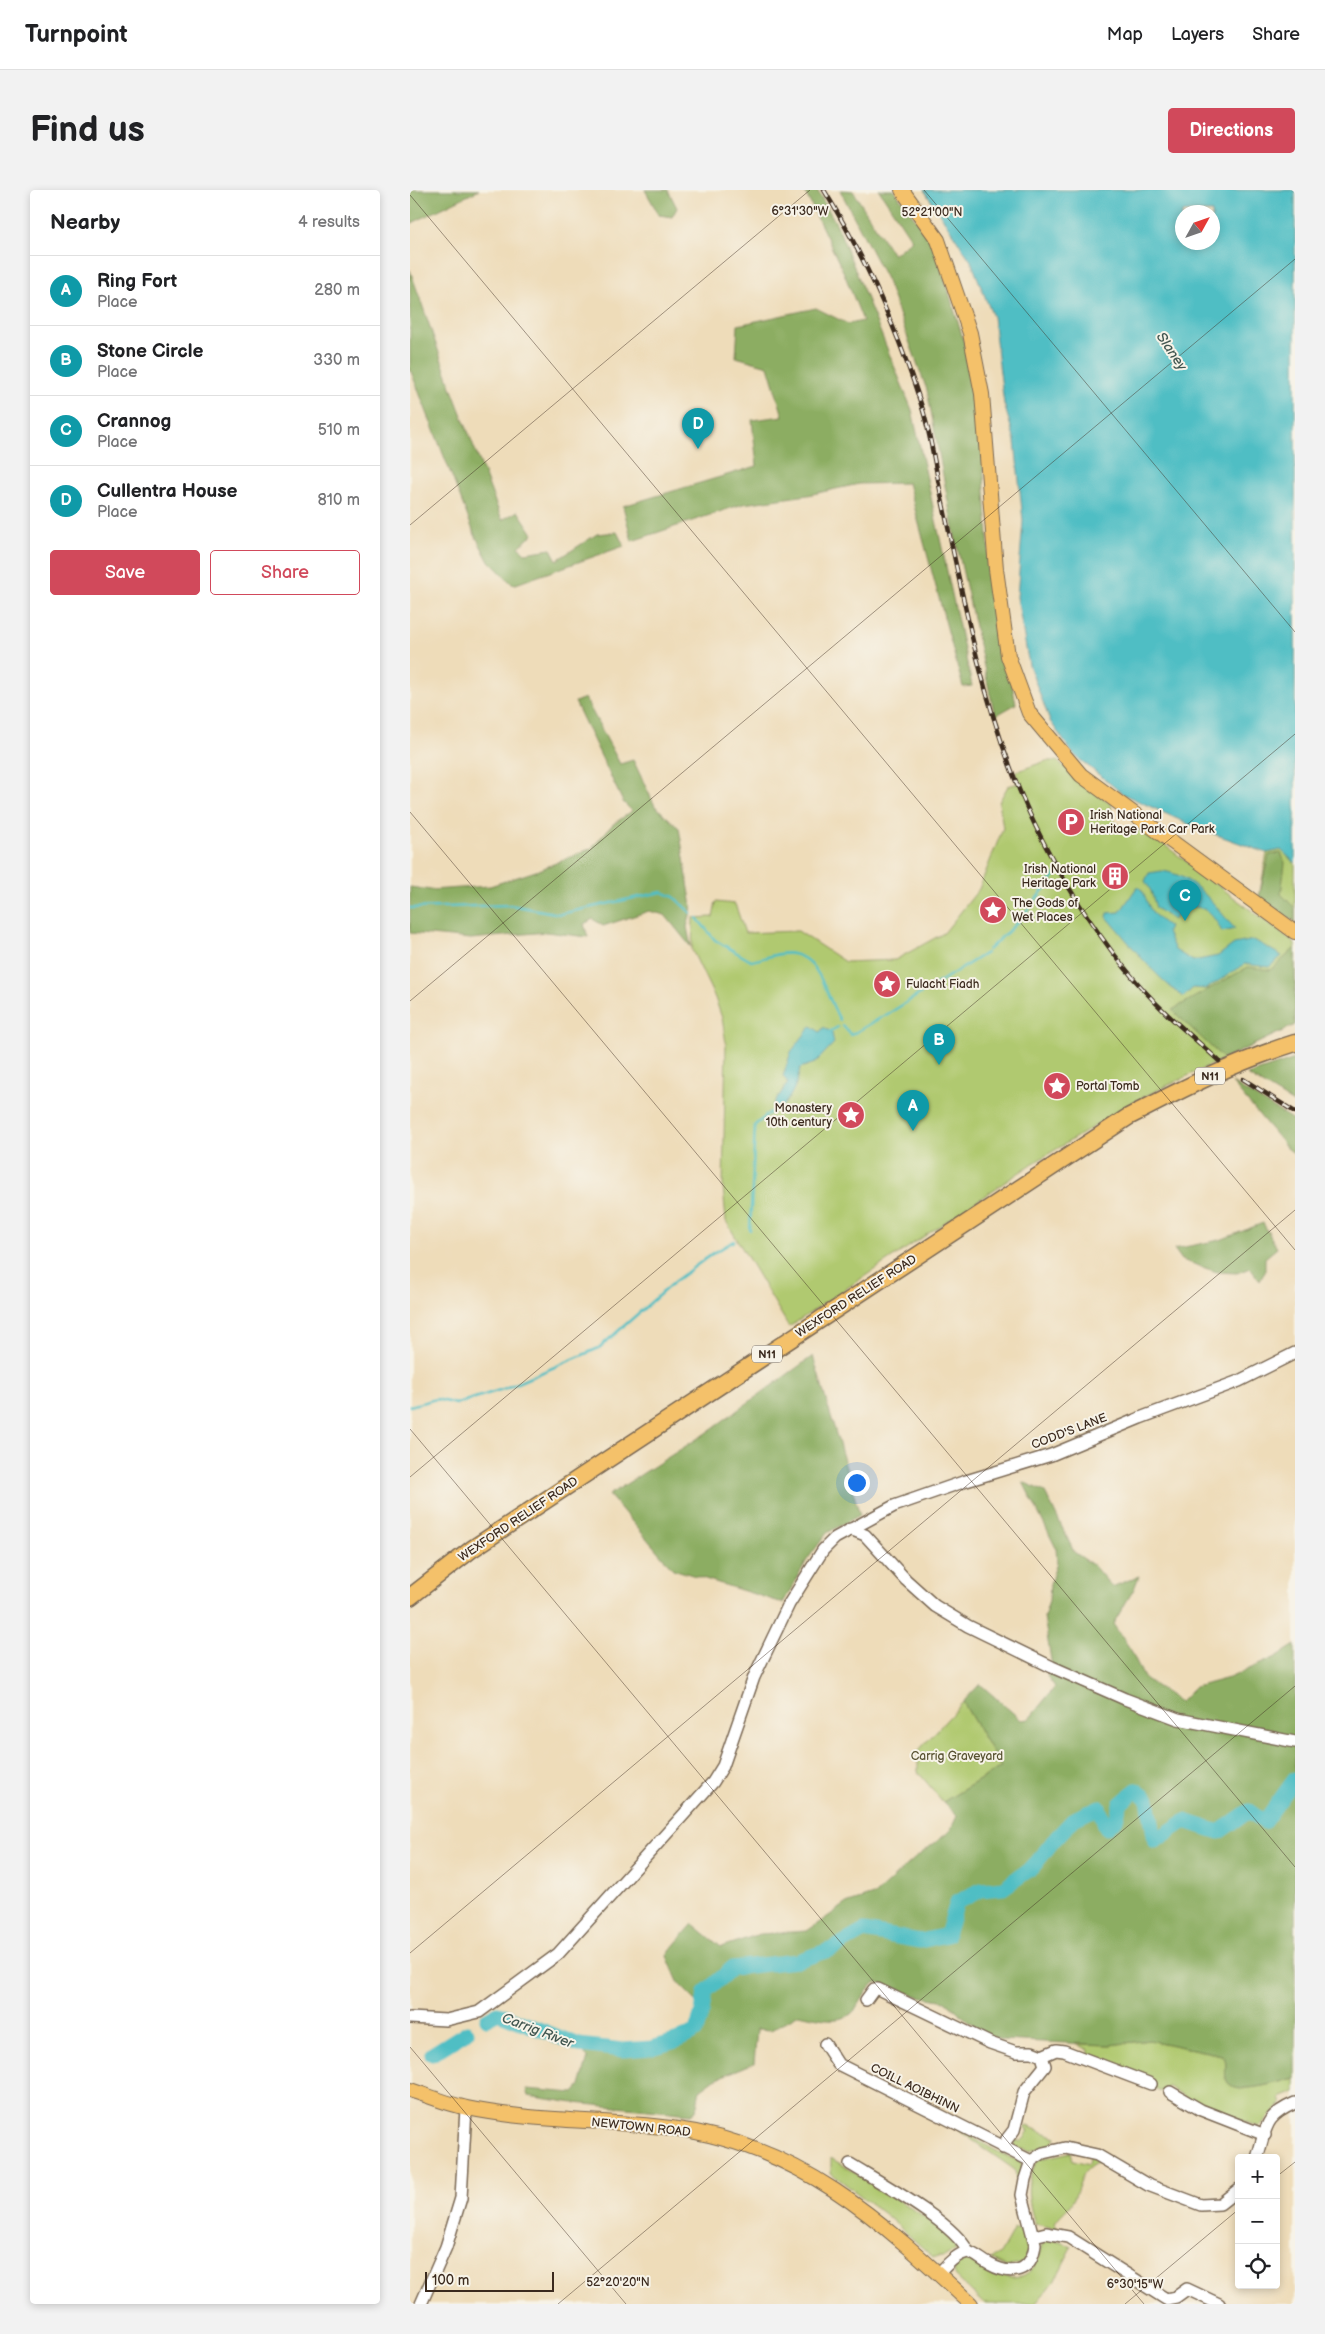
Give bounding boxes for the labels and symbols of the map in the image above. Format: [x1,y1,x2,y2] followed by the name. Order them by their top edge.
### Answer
[771,204,829,219] text: 6°31'30"W
[902,205,962,220] text: 52°21'00"N
[1175,205,1220,250] north arrow
[1153,329,1191,374] water label: Slaney
[682,408,714,449] pin: D
[1056,807,1086,837] parking icon: Irish National Heritage Park Car Park
[1090,808,1215,837] place label: Irish National Heritage Park Car Park
[1100,861,1130,891] building icon: Irish National Heritage Park
[1021,862,1096,891] place label: Irish National Heritage Park
[1169,880,1201,921] pin: C
[978,895,1008,925] place icon: The Gods of Wet Places
[1012,896,1079,925] place label: The Gods of Wet Places
[872,969,902,999] place icon: Fulacht Fiadh
[906,977,980,992] place label: Fulacht Fiadh
[923,1024,955,1065] pin: B
[1195,1068,1225,1084] road number: N11
[1042,1071,1072,1101] place icon: Portal Tomb
[1076,1079,1140,1094] place label: Portal Tomb
[897,1090,929,1131] pin: A
[836,1100,866,1130] place icon: Monastery 10th century
[766,1101,833,1130] place label: Monastery 10th century
[793,1252,920,1341] street label: WEXFORD RELIEF ROAD
[752,1346,782,1362] road number: N11
[1029,1410,1109,1453] street label: CODD'S LANE
[844,1470,870,1496] your location
[456,1474,581,1565] street label: WEXFORD RELIEF ROAD
[911,1749,1003,1764] park label: Carrig Graveyard
[500,2009,577,2052] water label: Carrig River
[868,2060,962,2116] street label: COILL AOIBHINN
[591,2115,692,2140] street label: NEWTOWN ROAD
[425,2269,554,2292] scale bar
[586,2275,650,2290] text: 52°20'20"N
[1107,2277,1163,2292] text: 6°30'15"W

